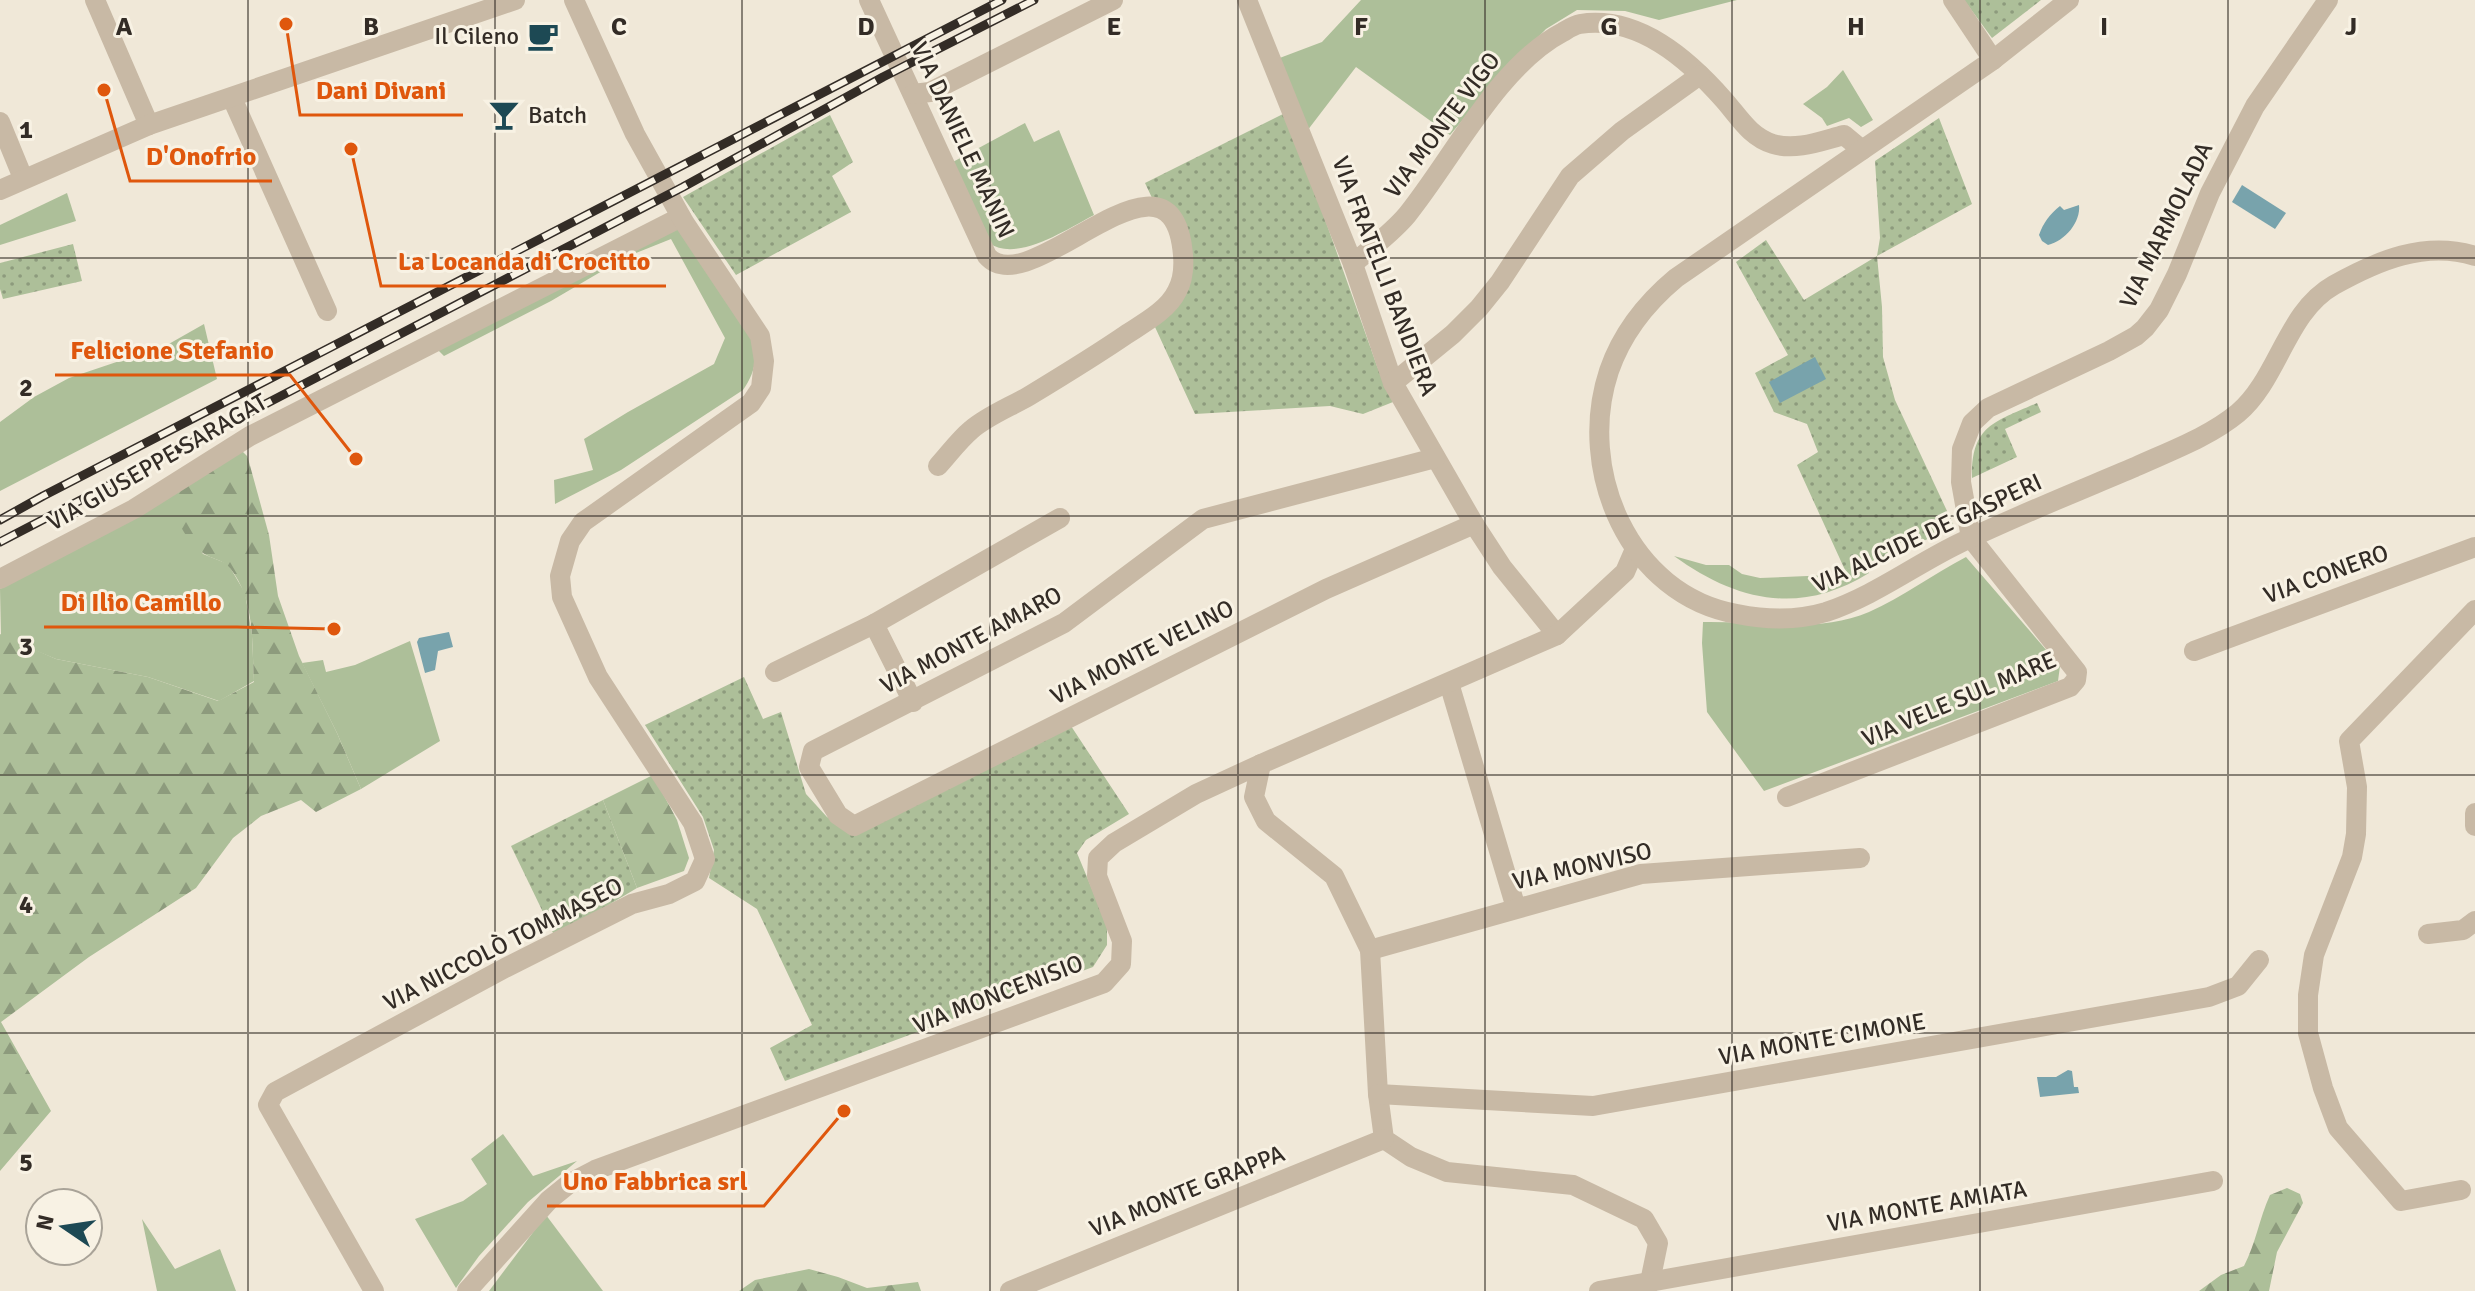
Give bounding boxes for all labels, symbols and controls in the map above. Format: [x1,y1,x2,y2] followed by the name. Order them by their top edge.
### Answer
[116,11,133,43] text: A
[363,11,379,43] text: B
[611,11,627,43] text: C
[857,11,875,43] text: D
[1107,11,1121,43] text: E
[1354,11,1368,43] text: F
[1600,11,1618,43] text: G
[1847,11,1865,43] text: H
[2100,11,2108,43] text: I
[2345,11,2357,43] text: J
[526,19,560,53] cafe icon: Il Cileno
[434,21,519,51] place label: Il Cileno
[905,37,1021,243] street label: VIA DANIELE MANIN
[1377,46,1507,204] street label: VIA MONTE VIGO
[300,65,463,115] callout: Dani Divani
[316,75,446,107] text: Dani Divani
[487,98,521,132] bar icon: Batch
[528,100,587,130] place label: Batch
[19,114,33,146] text: 1
[130,131,272,181] callout: D'Onofrio
[2113,137,2219,313] street label: VIA MARMOLADA
[146,141,256,173] text: D'Onofrio
[1325,152,1445,400] street label: VIA FRATELLI BANDIERA
[381,236,666,286] callout: La Locanda di Crocitto
[398,246,650,278] text: La Locanda di Crocitto
[55,325,290,375] callout: Felicione Stefanio
[70,335,274,367] text: Felicione Stefanio
[19,372,33,404] text: 2
[41,387,273,537] street label: VIA GIUSEPPE SARAGAT
[1807,467,2047,599] street label: VIA ALCIDE DE GASPERI
[2259,538,2393,610] street label: VIA CONERO
[44,577,237,627] callout: Di Ilio Camillo
[875,579,1067,701] street label: VIA MONTE AMARO
[60,587,222,619] text: Di Ilio Camillo
[1045,593,1239,711] street label: VIA MONTE VELINO
[19,631,33,663] text: 3
[1857,644,2061,754] street label: VIA VELE SUL MARE
[1509,835,1655,897] street label: VIA MONVISO
[378,871,628,1017] street label: VIA NICCOLÒ TOMMASEO
[19,889,33,921] text: 4
[909,948,1087,1040] street label: VIA MONCENISIO
[1716,1006,1928,1072] street label: VIA MONTE CIMONE
[1085,1138,1289,1244] street label: VIA MONTE GRAPPA
[19,1147,33,1179] text: 5
[547,1156,764,1206] callout: Uno Fabbrica srl
[562,1166,748,1198] text: Uno Fabbrica srl
[1825,1174,2030,1238] street label: VIA MONTE AMIATA
[24,1187,104,1267] north arrow
[30,1212,60,1233] text: N

